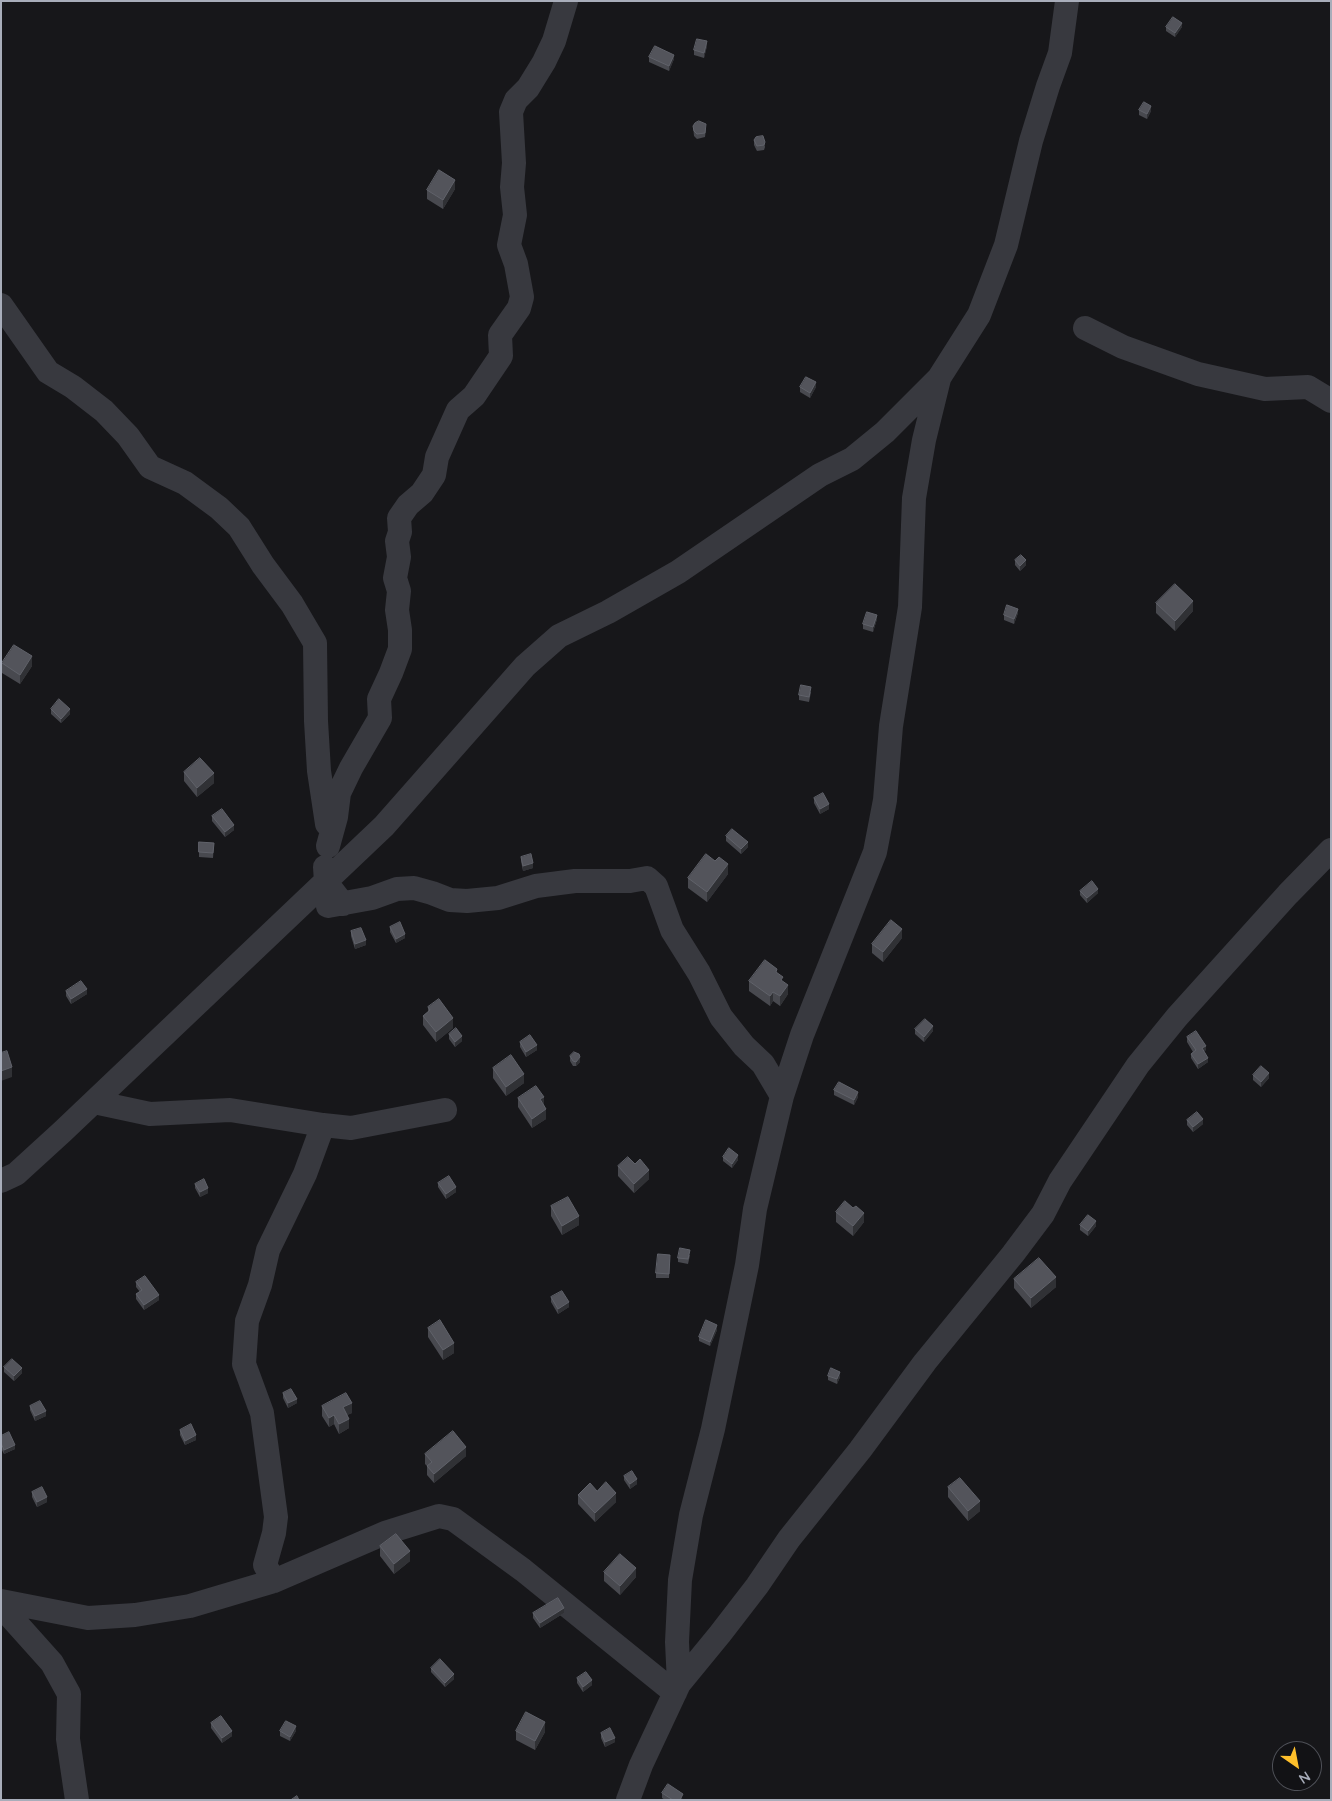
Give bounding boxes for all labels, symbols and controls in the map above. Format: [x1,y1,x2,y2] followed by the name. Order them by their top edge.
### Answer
[1272,1741,1322,1791] north arrow
[1295,1767,1314,1788] text: N

